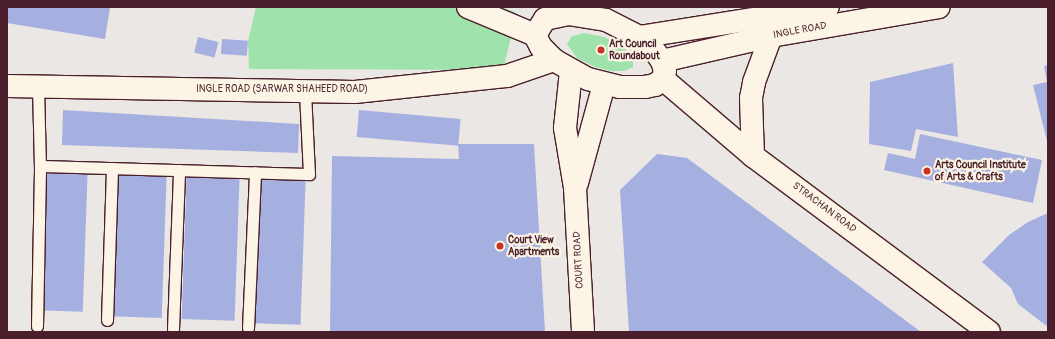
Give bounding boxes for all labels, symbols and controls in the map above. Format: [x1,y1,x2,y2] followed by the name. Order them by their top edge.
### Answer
[772,20,828,42] street label: INGLE ROAD
[609,38,660,62] place label: Art Council Roundabout
[596,45,606,55] marker: Art Council Roundabout
[196,84,368,96] street label: INGLE ROAD (SARWAR SHAHEED ROAD)
[935,159,1026,182] place label: Arts Council Institute of Arts & Crafts
[922,166,932,176] marker: Arts Council Institute of Arts & Crafts
[790,180,858,236] street label: STRACHAN ROAD
[572,231,586,289] street label: COURT ROAD
[508,234,559,258] place label: Court View Apartments
[495,241,505,251] marker: Court View Apartments

